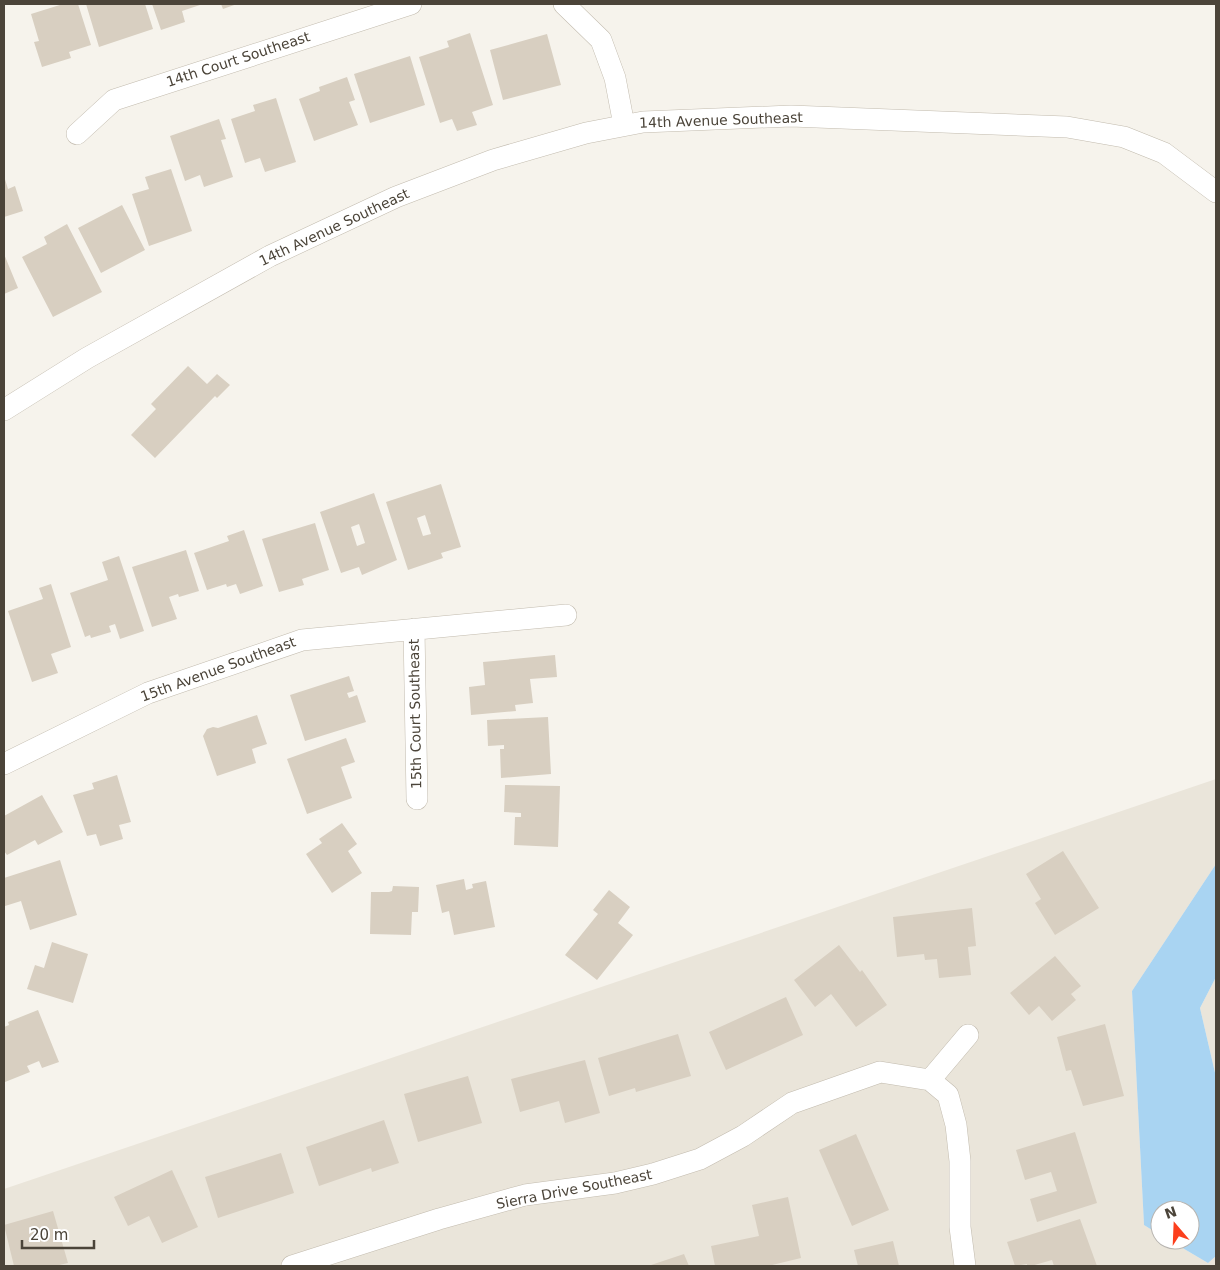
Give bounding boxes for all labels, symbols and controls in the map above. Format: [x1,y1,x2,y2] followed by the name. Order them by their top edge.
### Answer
[164,28,312,90] street label: 14th Court Southeast
[639,109,804,131] street label: 14th Avenue Southeast
[256,185,412,269] street label: 14th Avenue Southeast
[138,633,298,705] street label: 15th Avenue Southeast
[406,638,424,789] street label: 15th Court Southeast
[495,1166,654,1212] street label: Sierra Drive Southeast
[1150,1200,1200,1250] north arrow
[1163,1203,1179,1222] text: N
[22,1218,95,1250] scale bar
[30,1226,68,1244] text: 20 m

